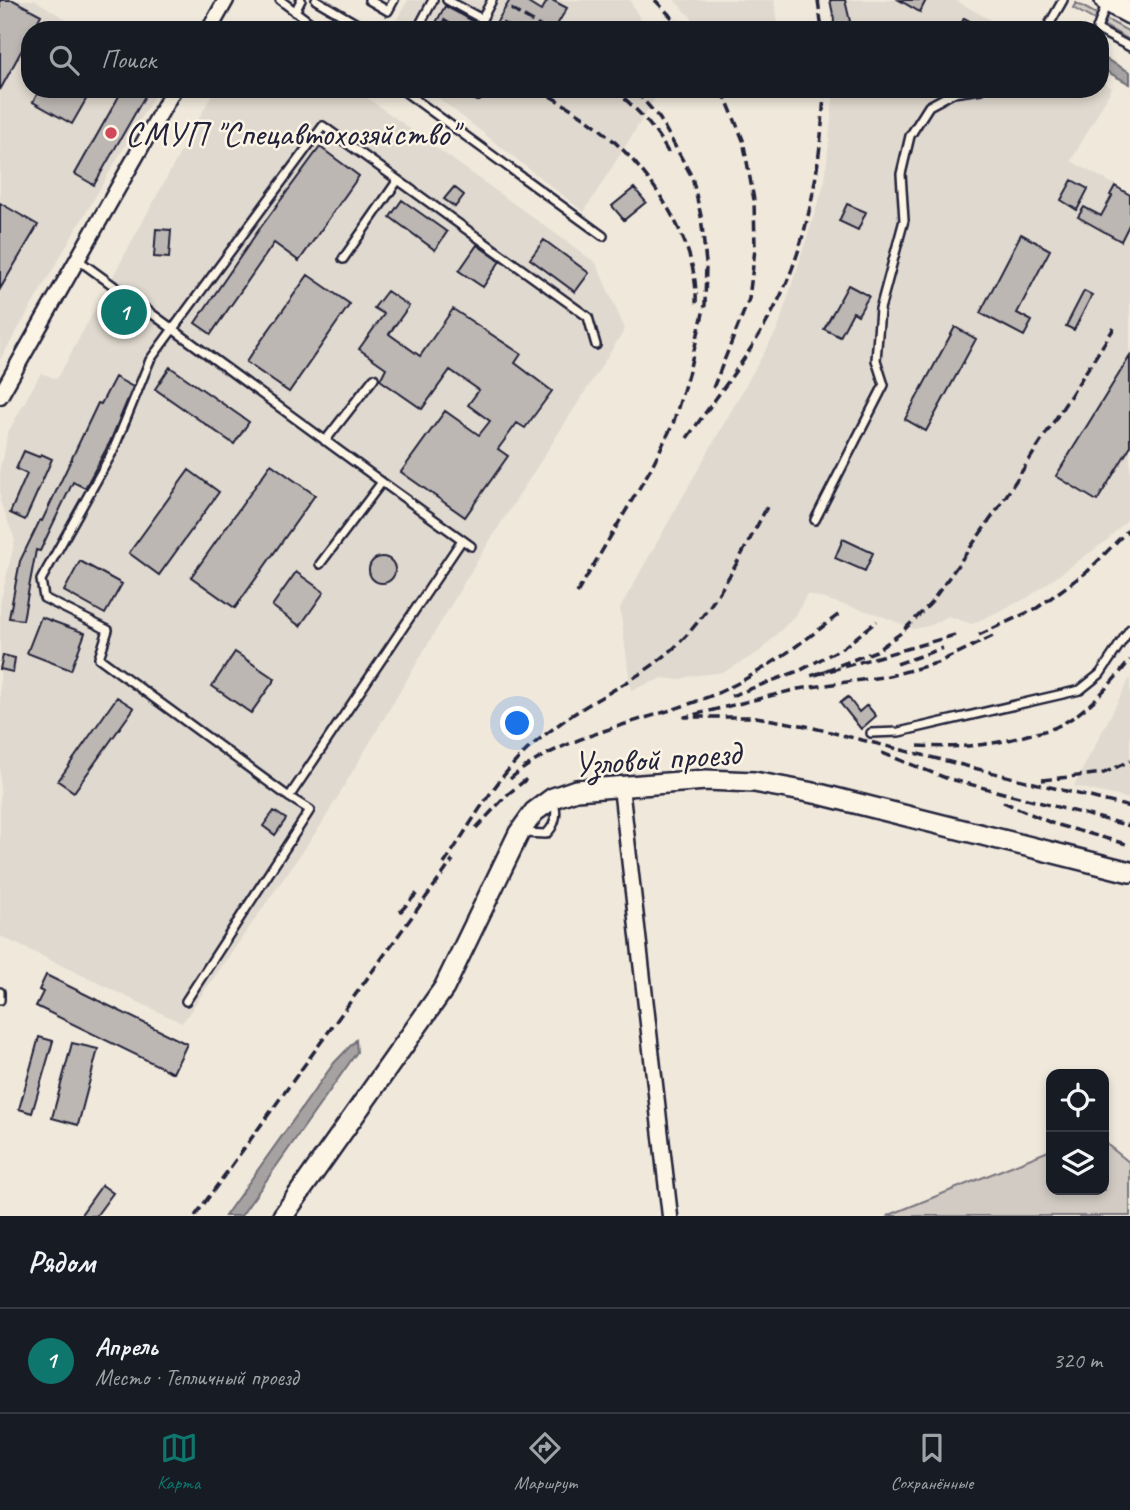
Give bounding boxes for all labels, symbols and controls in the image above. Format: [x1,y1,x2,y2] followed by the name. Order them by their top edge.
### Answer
[21,21,1109,98] search box
[45,41,83,79] icon: search
[101,43,156,76] text: Поиск
[125,111,464,156] place label: СМУП "Спецавтохозяйство"
[103,125,119,141] marker: СМУП "Спецавтохозяйство"
[101,286,147,338] pin: 1
[500,706,534,740] your location
[572,730,746,787] street label: Узловой проезд
[1046,1069,1109,1195] map controls
[1046,1069,1109,1132] button: locate
[1046,1132,1109,1195] button: layers
[28,1243,95,1281] text: Рядом
[95,1330,158,1363] text: Апрель
[46,1346,56,1375] text: 1
[1053,1346,1102,1375] text: 320 m
[95,1363,298,1392] text: Место · Тепличный проезд
[157,1429,200,1495] tab: Карта
[514,1429,577,1495] tab: Маршрут
[891,1429,973,1495] tab: Сохранённые

